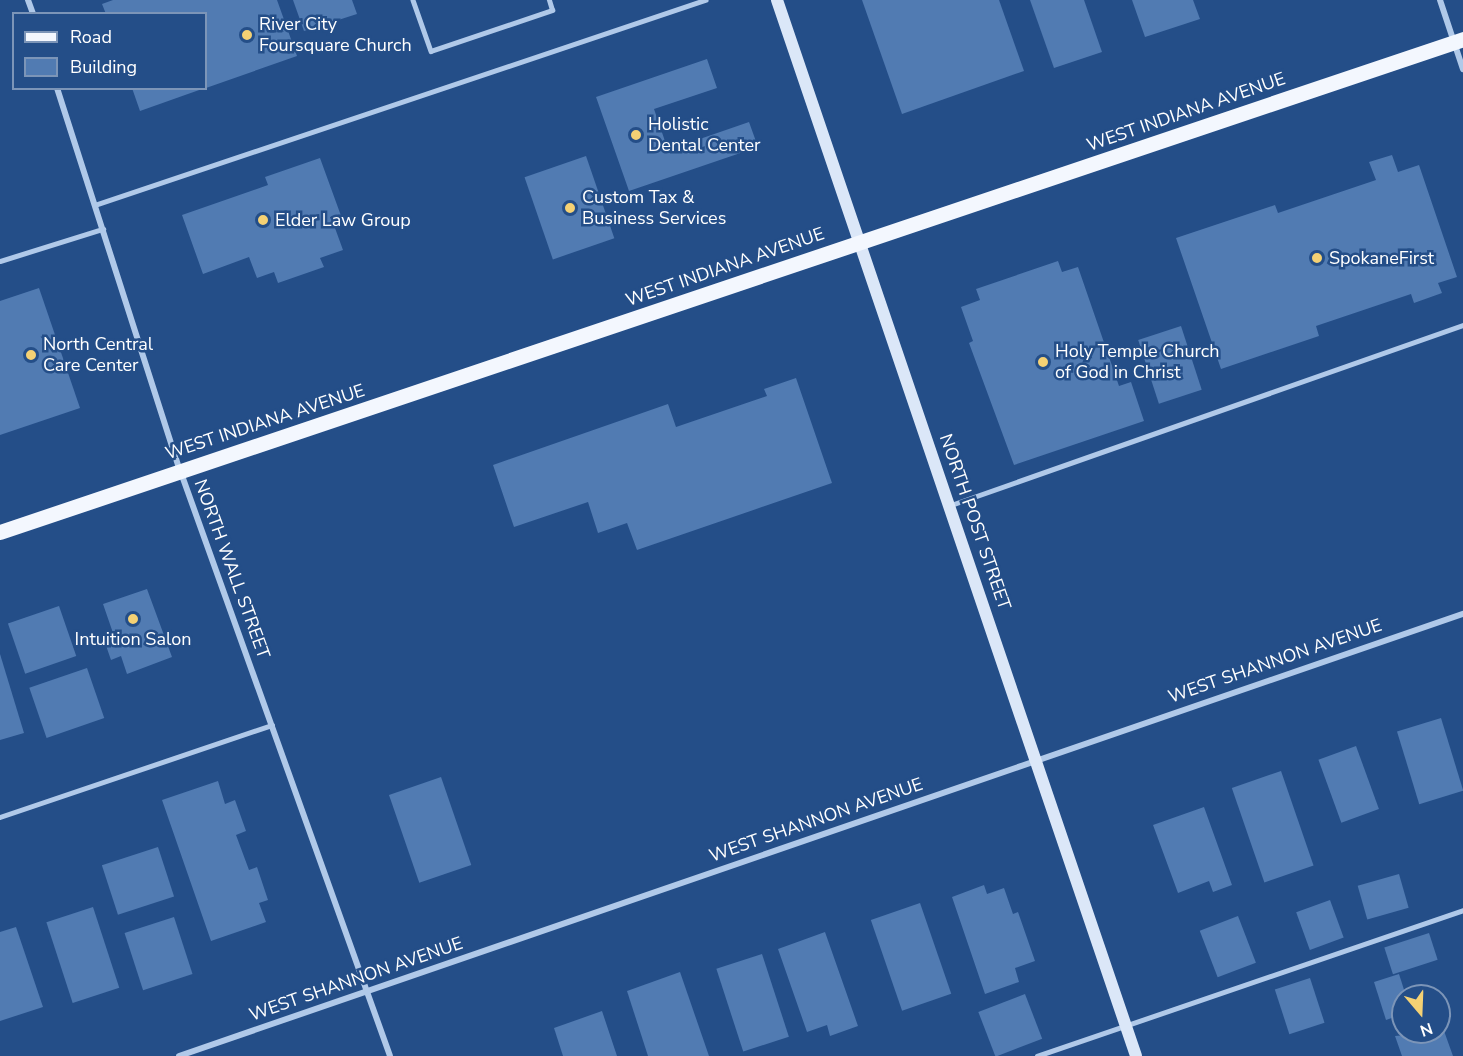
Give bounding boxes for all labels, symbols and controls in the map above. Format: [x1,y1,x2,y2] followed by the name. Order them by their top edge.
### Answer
[12,12,207,90] legend
[259,14,412,57] place label: River City Foursquare Church
[70,25,112,49] text: Road
[240,28,254,42] marker: River City Foursquare Church
[70,55,137,79] text: Building
[1084,68,1288,156] street label: WEST INDIANA AVENUE
[648,114,760,156] place label: Holistic Dental Center
[629,128,643,142] marker: Holistic Dental Center
[582,187,726,230] place label: Custom Tax & Business Services
[563,201,577,215] marker: Custom Tax & Business Services
[275,209,411,231] place label: Elder Law Group
[256,213,270,227] marker: Elder Law Group
[623,223,827,311] street label: WEST INDIANA AVENUE
[1329,247,1434,269] place label: SpokaneFirst
[1310,251,1324,265] marker: SpokaneFirst
[43,334,153,376] place label: North Central Care Center
[1055,341,1219,384] place label: Holy Temple Church of God in Christ
[24,348,38,362] marker: North Central Care Center
[1036,355,1050,369] marker: Holy Temple Church of God in Christ
[163,380,367,464] street label: WEST INDIANA AVENUE
[935,431,1015,613] street label: NORTH POST STREET
[189,476,275,662] street label: NORTH WALL STREET
[126,612,140,626] marker: Intuition Salon
[1165,614,1385,708] street label: WEST SHANNON AVENUE
[75,628,191,650] place label: Intuition Salon
[706,773,926,867] street label: WEST SHANNON AVENUE
[246,932,466,1026] street label: WEST SHANNON AVENUE
[1391,984,1451,1044] north arrow
[1417,1017,1435,1041] text: N

